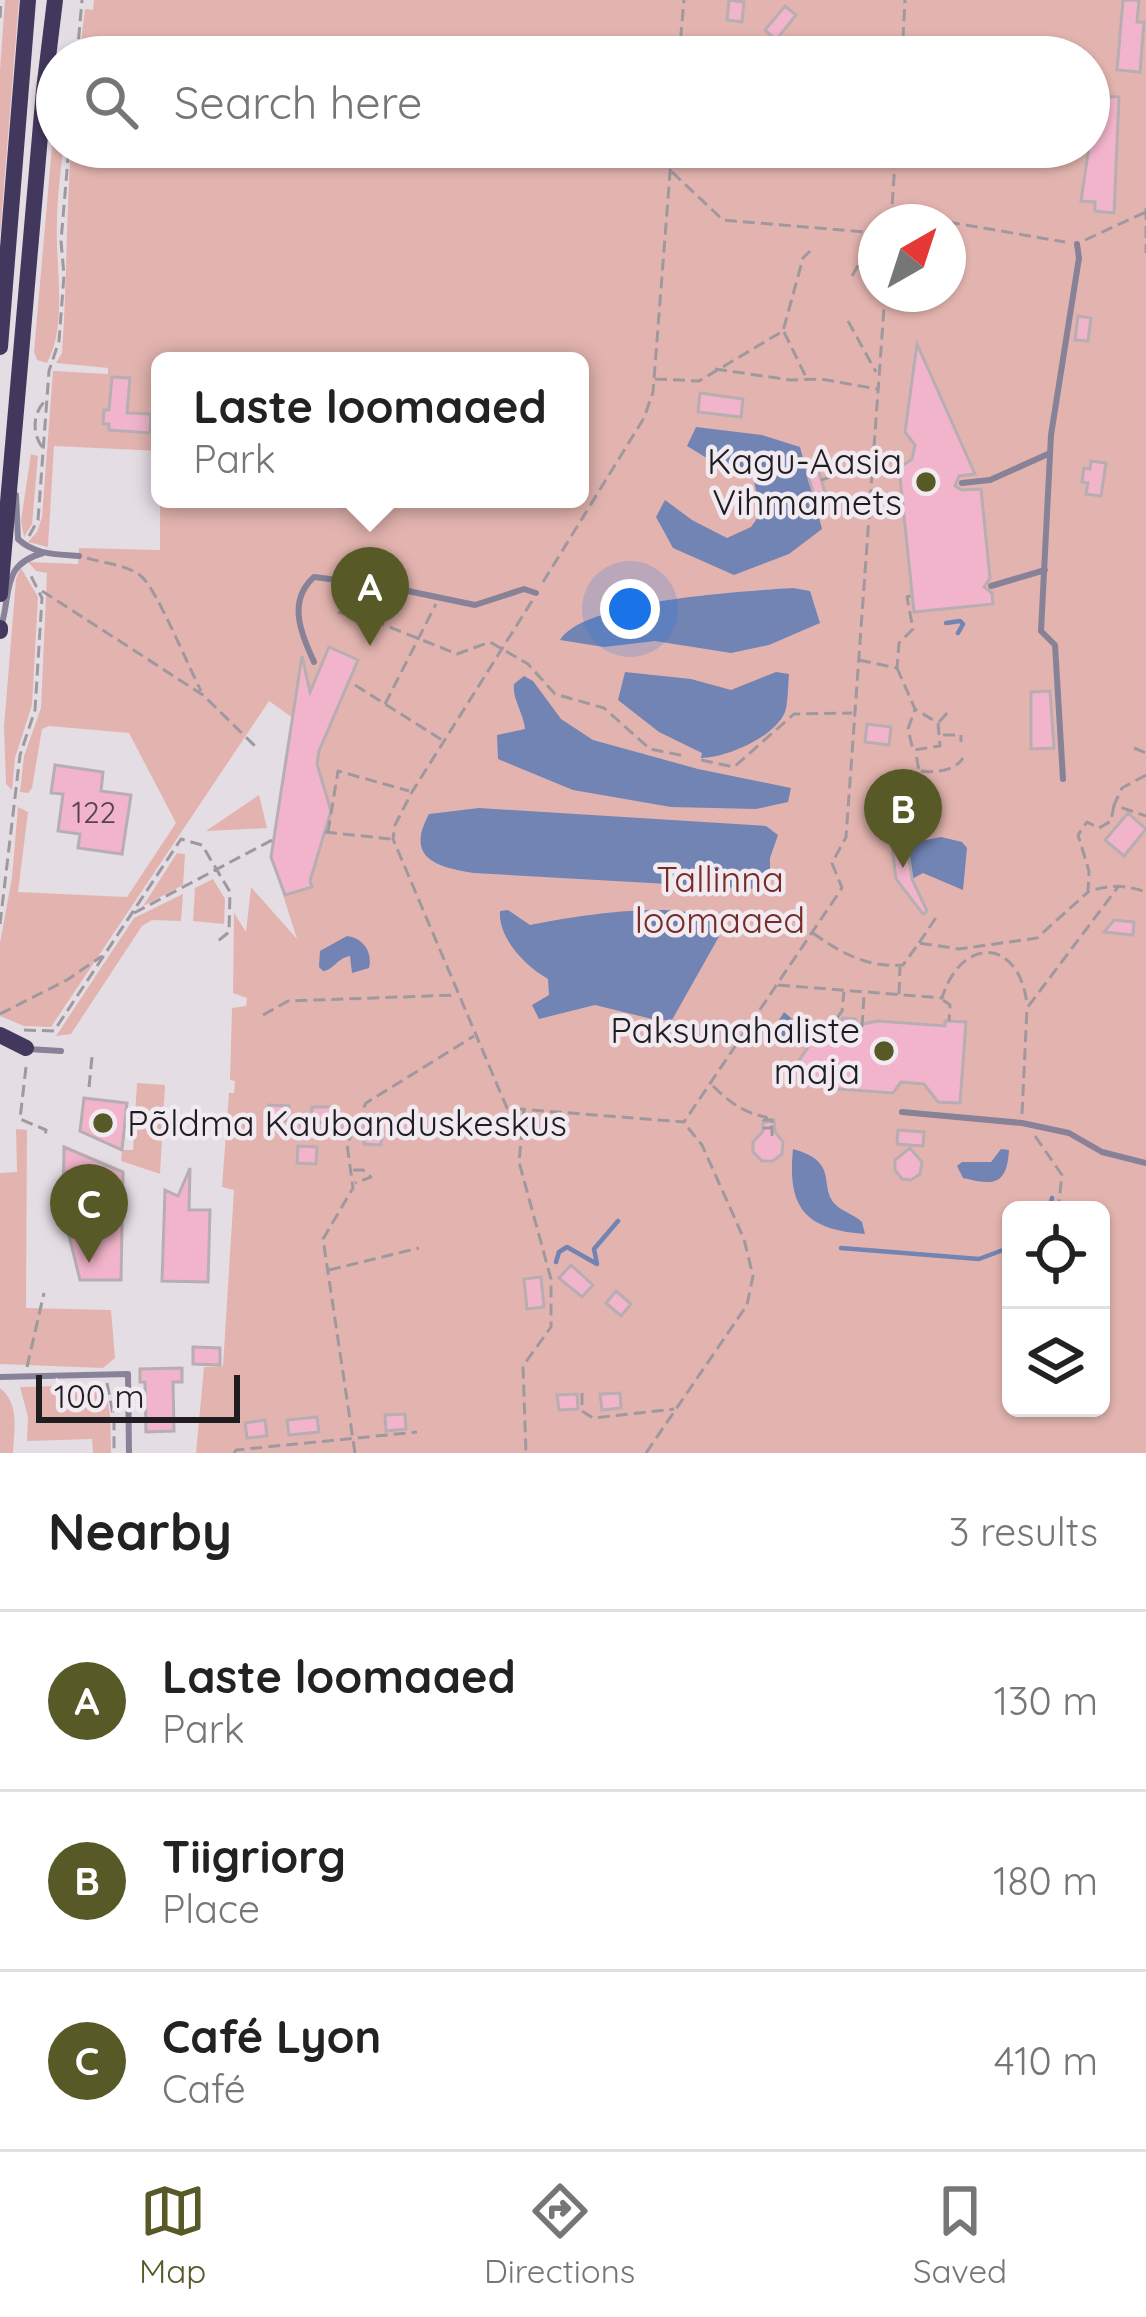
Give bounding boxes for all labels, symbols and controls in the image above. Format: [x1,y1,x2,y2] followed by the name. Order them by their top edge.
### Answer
[36,36,1110,168] search box
[78,69,144,135] icon: search
[174,74,422,130] text: Search here
[858,204,966,312] north arrow
[151,352,589,508] popup
[193,378,547,434] text: Laste loomaaed
[193,434,276,483] text: Park
[707,438,902,524] place label: Kagu-Aasia Vihmamets
[913,469,939,495] marker: Kagu-Aasia Vihmamets
[331,547,409,646] pin: A
[600,579,660,639] your location
[864,769,942,868] pin: B
[72,793,116,831] house number: 122
[635,856,805,942] park label: Tallinna loomaaed
[610,1007,860,1093] place label: Paksunahaliste maja
[871,1038,897,1064] marker: Paksunahaliste maja
[127,1100,567,1145] place label: Põldma Kaubanduskeskus
[90,1110,116,1136] marker: Põldma Kaubanduskeskus
[50,1164,128,1263] pin: C
[1002,1201,1110,1417] map controls
[1002,1201,1110,1309] button: locate
[1002,1309,1110,1417] button: layers
[36,1369,240,1422] scale bar
[54,1375,145,1416] text: 100 m
[48,1499,232,1563] text: Nearby
[949,1507,1098,1556] text: 3 results
[162,1648,516,1704] text: Laste loomaaed
[75,1676,99,1725] text: A
[994,1676,1098,1725] text: 130 m
[162,1704,245,1753] text: Park
[162,1828,346,1884] text: Tiigriorg
[74,1856,100,1905] text: B
[993,1856,1098,1905] text: 180 m
[162,1884,260,1933] text: Place
[162,2008,381,2064] text: Café Lyon
[75,2036,99,2085] text: C
[994,2036,1098,2085] text: 410 m
[162,2064,246,2113] text: Café
[139,2178,206,2291] tab: Map
[484,2178,635,2291] tab: Directions
[913,2178,1007,2291] tab: Saved

